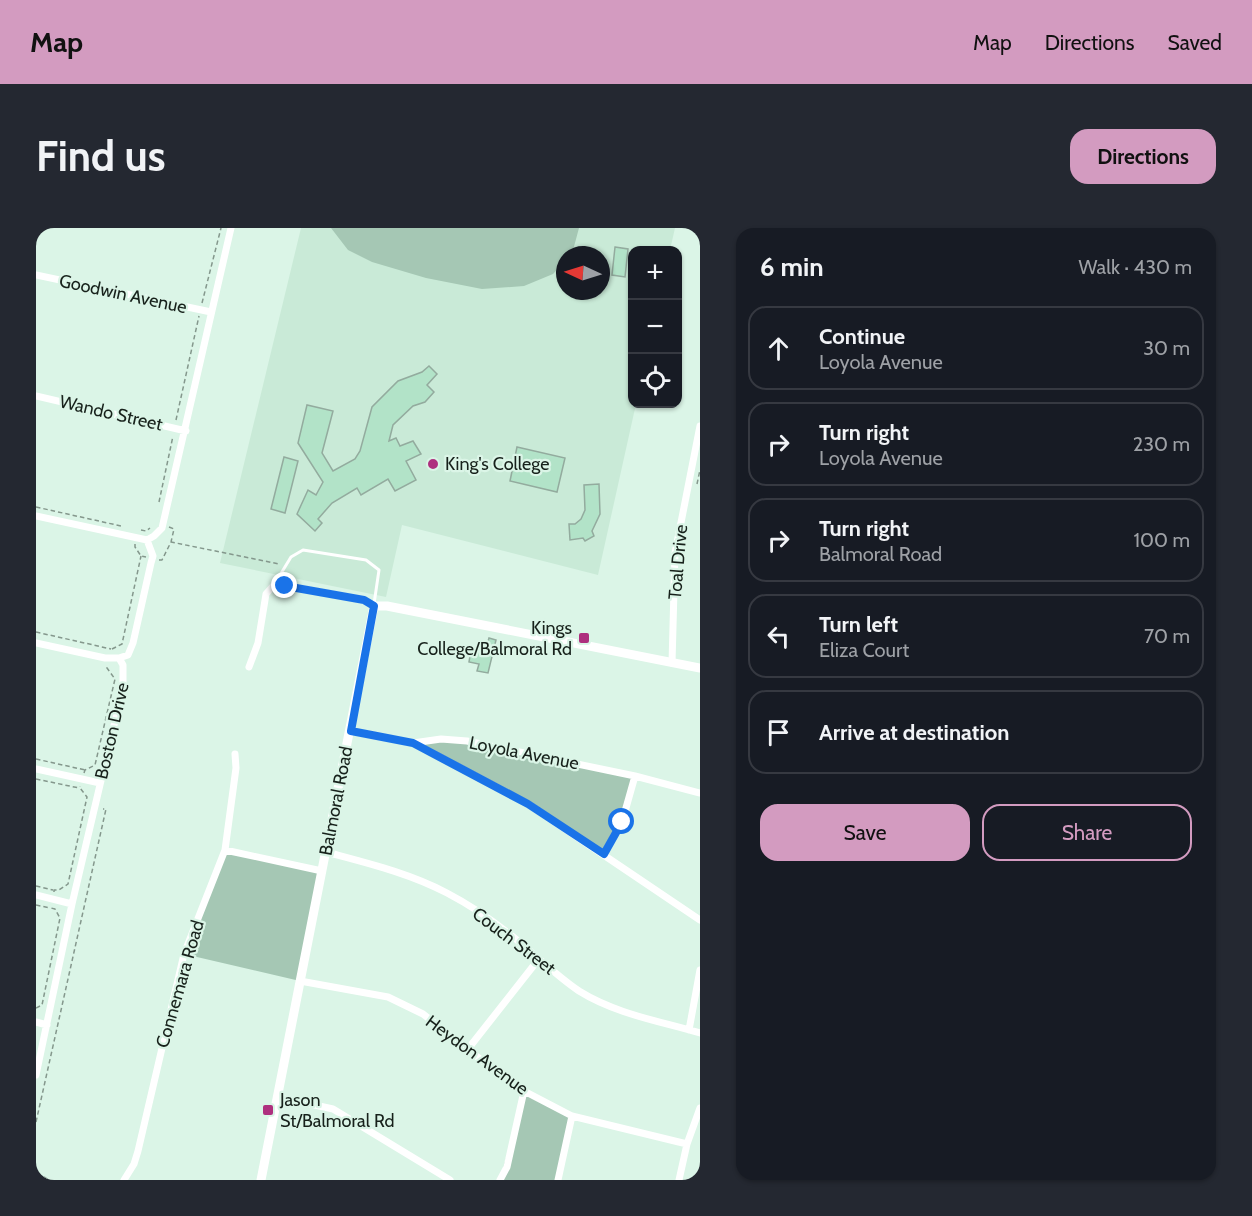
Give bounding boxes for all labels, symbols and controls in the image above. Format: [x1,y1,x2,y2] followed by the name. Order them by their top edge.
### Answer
[30,25,83,59] text: Map
[973,30,1012,55] text: Map
[1045,30,1134,55] text: Directions
[1167,30,1222,55] text: Saved
[1070,129,1216,184] button: Directions
[36,130,165,182] text: Find us
[556,246,610,300] north arrow
[628,246,682,408] map controls
[628,246,682,300] button: +
[760,251,824,283] text: 6 min
[1078,255,1192,279] text: Walk · 430 m
[57,270,189,318] street label: Goodwin Avenue
[628,300,682,354] button: −
[819,323,905,350] text: Continue
[762,332,795,365] icon: ahead
[1143,336,1190,360] text: 30 m
[819,350,943,374] text: Loyola Avenue
[628,354,682,408] button: locate
[57,390,165,436] street label: Wando Street
[819,419,909,446] text: Turn right
[762,428,795,461] icon: right
[1133,432,1190,456] text: 230 m
[819,446,943,470] text: Loyola Avenue
[445,453,549,475] place label: King's College
[426,457,440,471] marker: King's College
[819,515,909,542] text: Turn right
[664,523,692,601] street label: Toal Drive
[762,524,795,557] icon: right
[1134,528,1190,552] text: 100 m
[819,542,942,566] text: Balmoral Road
[271,572,297,598] route end
[819,611,898,638] text: Turn left
[417,617,572,660] place label: Kings College/Balmoral Rd
[762,620,795,653] icon: left
[1144,624,1190,648] text: 70 m
[577,631,591,645] marker: Kings College/Balmoral Rd
[819,638,909,662] text: Eliza Court
[90,681,134,781] street label: Boston Drive
[762,716,795,749] icon: arrive
[819,719,1009,746] text: Arrive at destination
[467,732,581,774] street label: Loyola Avenue
[315,744,357,858] street label: Balmoral Road
[760,804,970,861] button: Save
[982,804,1192,861] button: Share
[608,808,634,834] route start
[468,903,560,979] street label: Couch Street
[151,918,209,1050] street label: Connemara Road
[421,1010,533,1100] street label: Heydon Avenue
[279,1089,394,1132] place label: Jason St/Balmoral Rd
[261,1103,275,1117] marker: Jason St/Balmoral Rd

